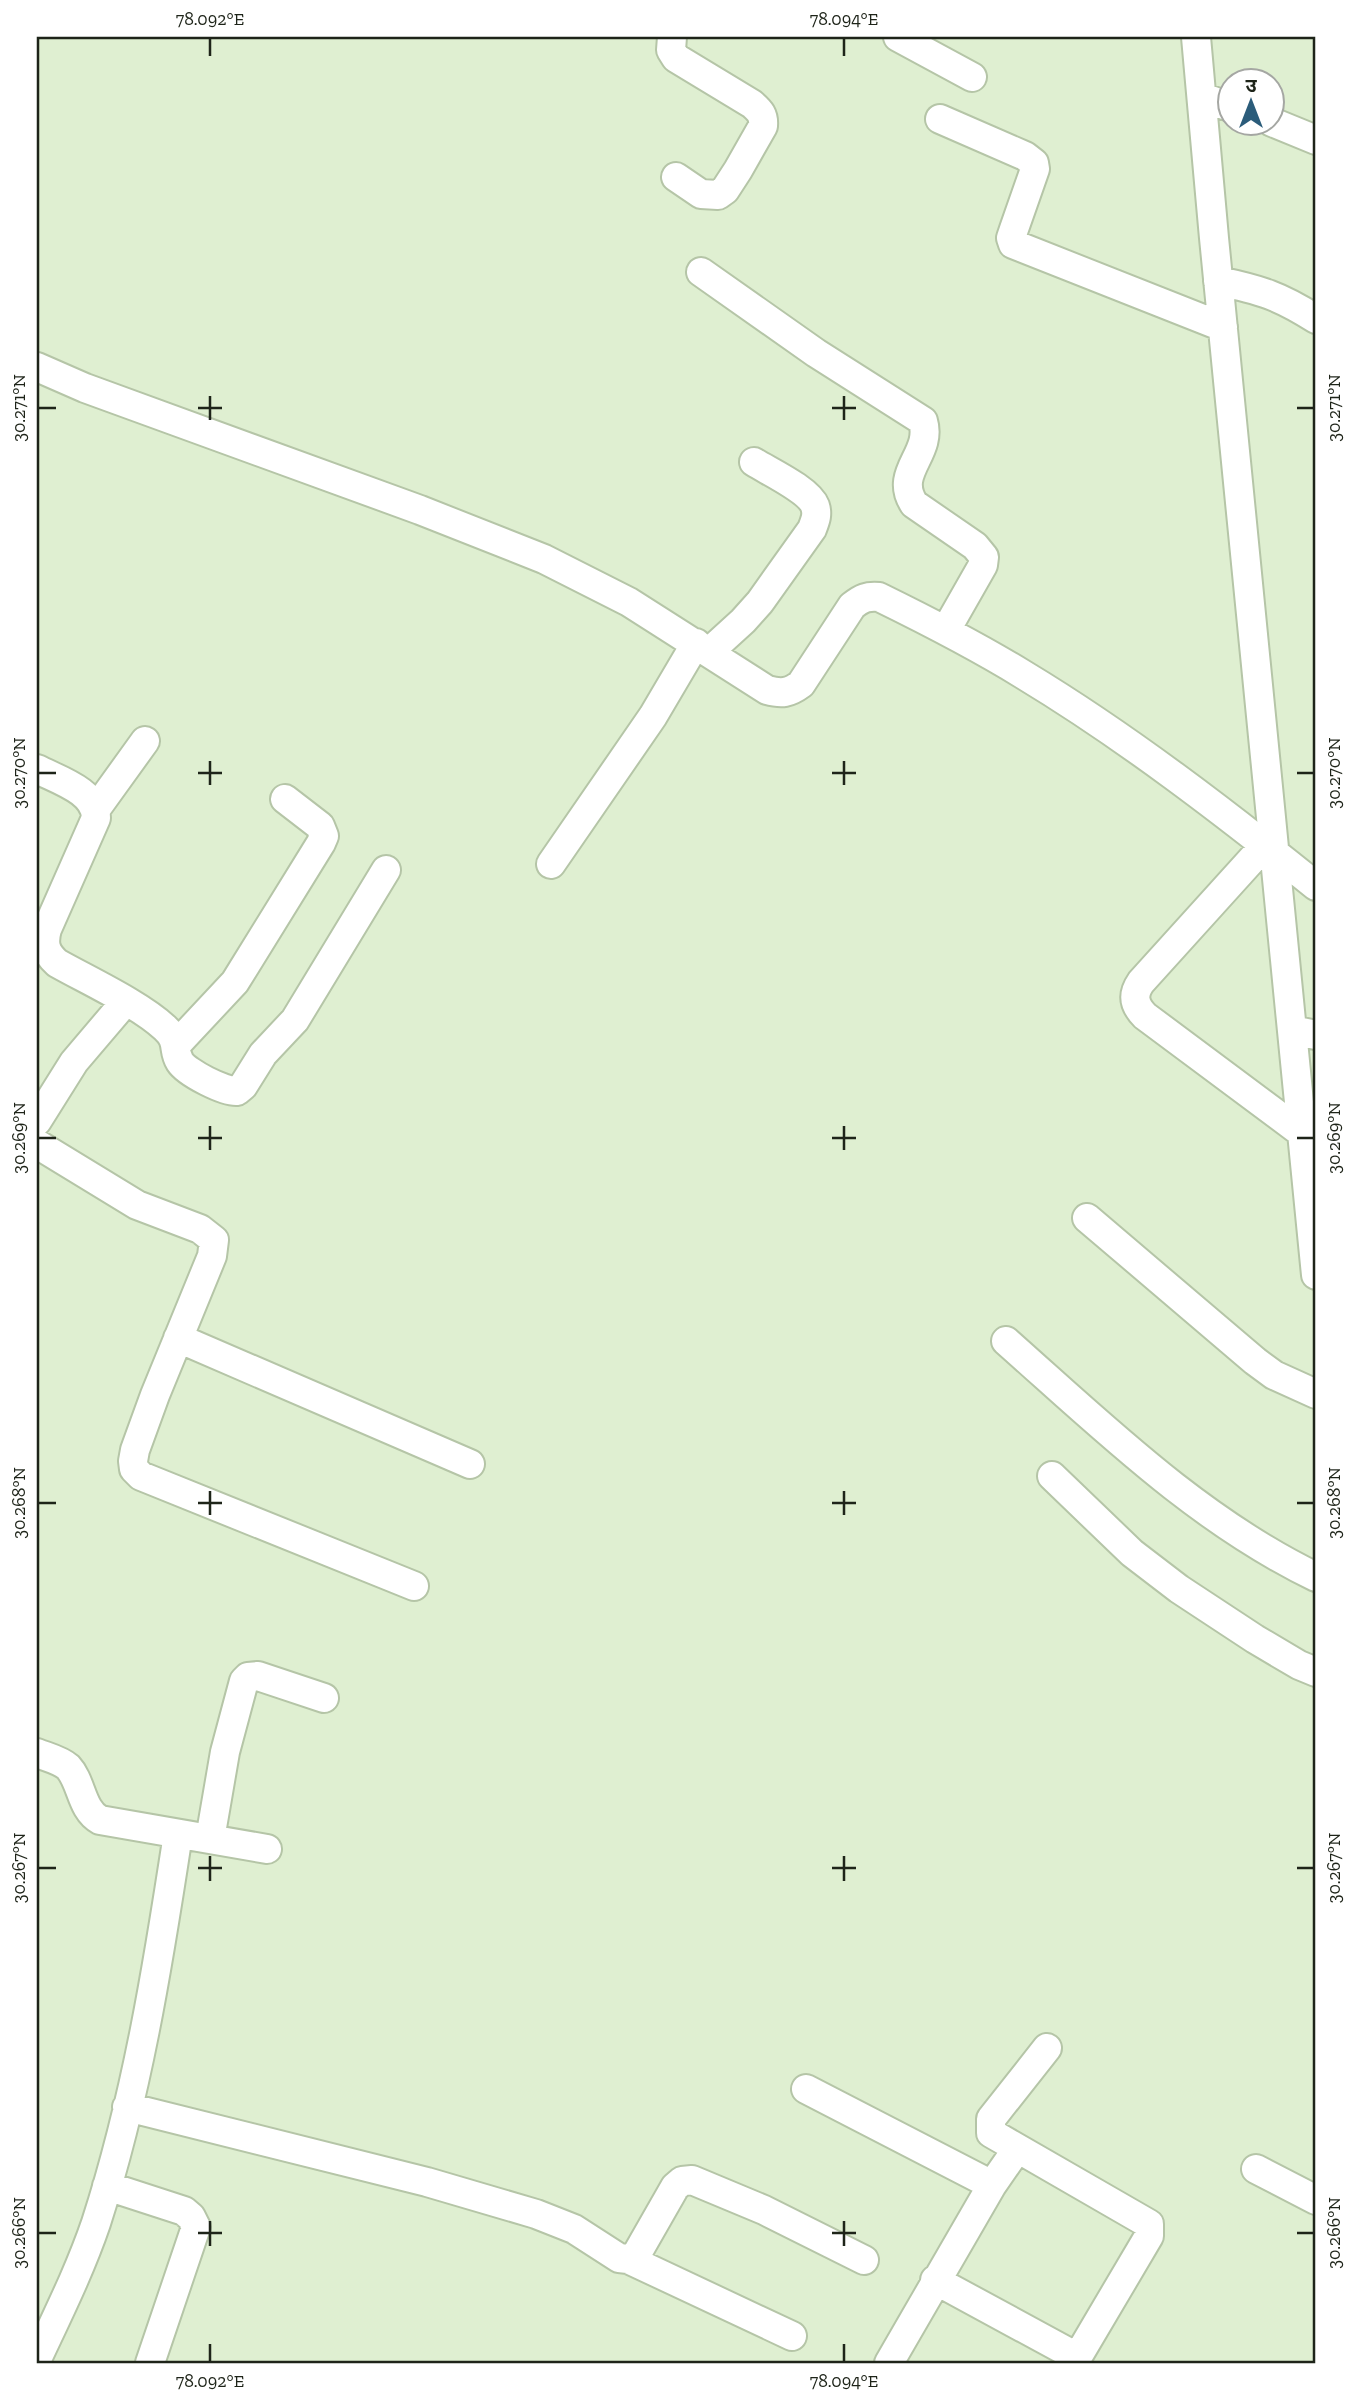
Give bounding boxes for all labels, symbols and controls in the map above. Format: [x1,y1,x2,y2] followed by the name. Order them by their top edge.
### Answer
[176,8,244,30] text: 78.092°E
[810,8,878,30] text: 78.094°E
[1216,66,1286,136] north arrow
[1245,74,1257,97] text: उ
[8,374,30,442] text: 30.271°N
[1323,374,1345,442] text: 30.271°N
[8,737,30,809] text: 30.270°N
[1323,737,1345,809] text: 30.270°N
[8,1102,30,1174] text: 30.269°N
[1323,1102,1345,1174] text: 30.269°N
[8,1467,30,1539] text: 30.268°N
[1323,1467,1345,1539] text: 30.268°N
[8,1833,30,1903] text: 30.267°N
[1323,1833,1345,1903] text: 30.267°N
[8,2197,30,2269] text: 30.266°N
[1323,2197,1345,2269] text: 30.266°N
[176,2370,244,2392] text: 78.092°E
[810,2370,878,2392] text: 78.094°E

